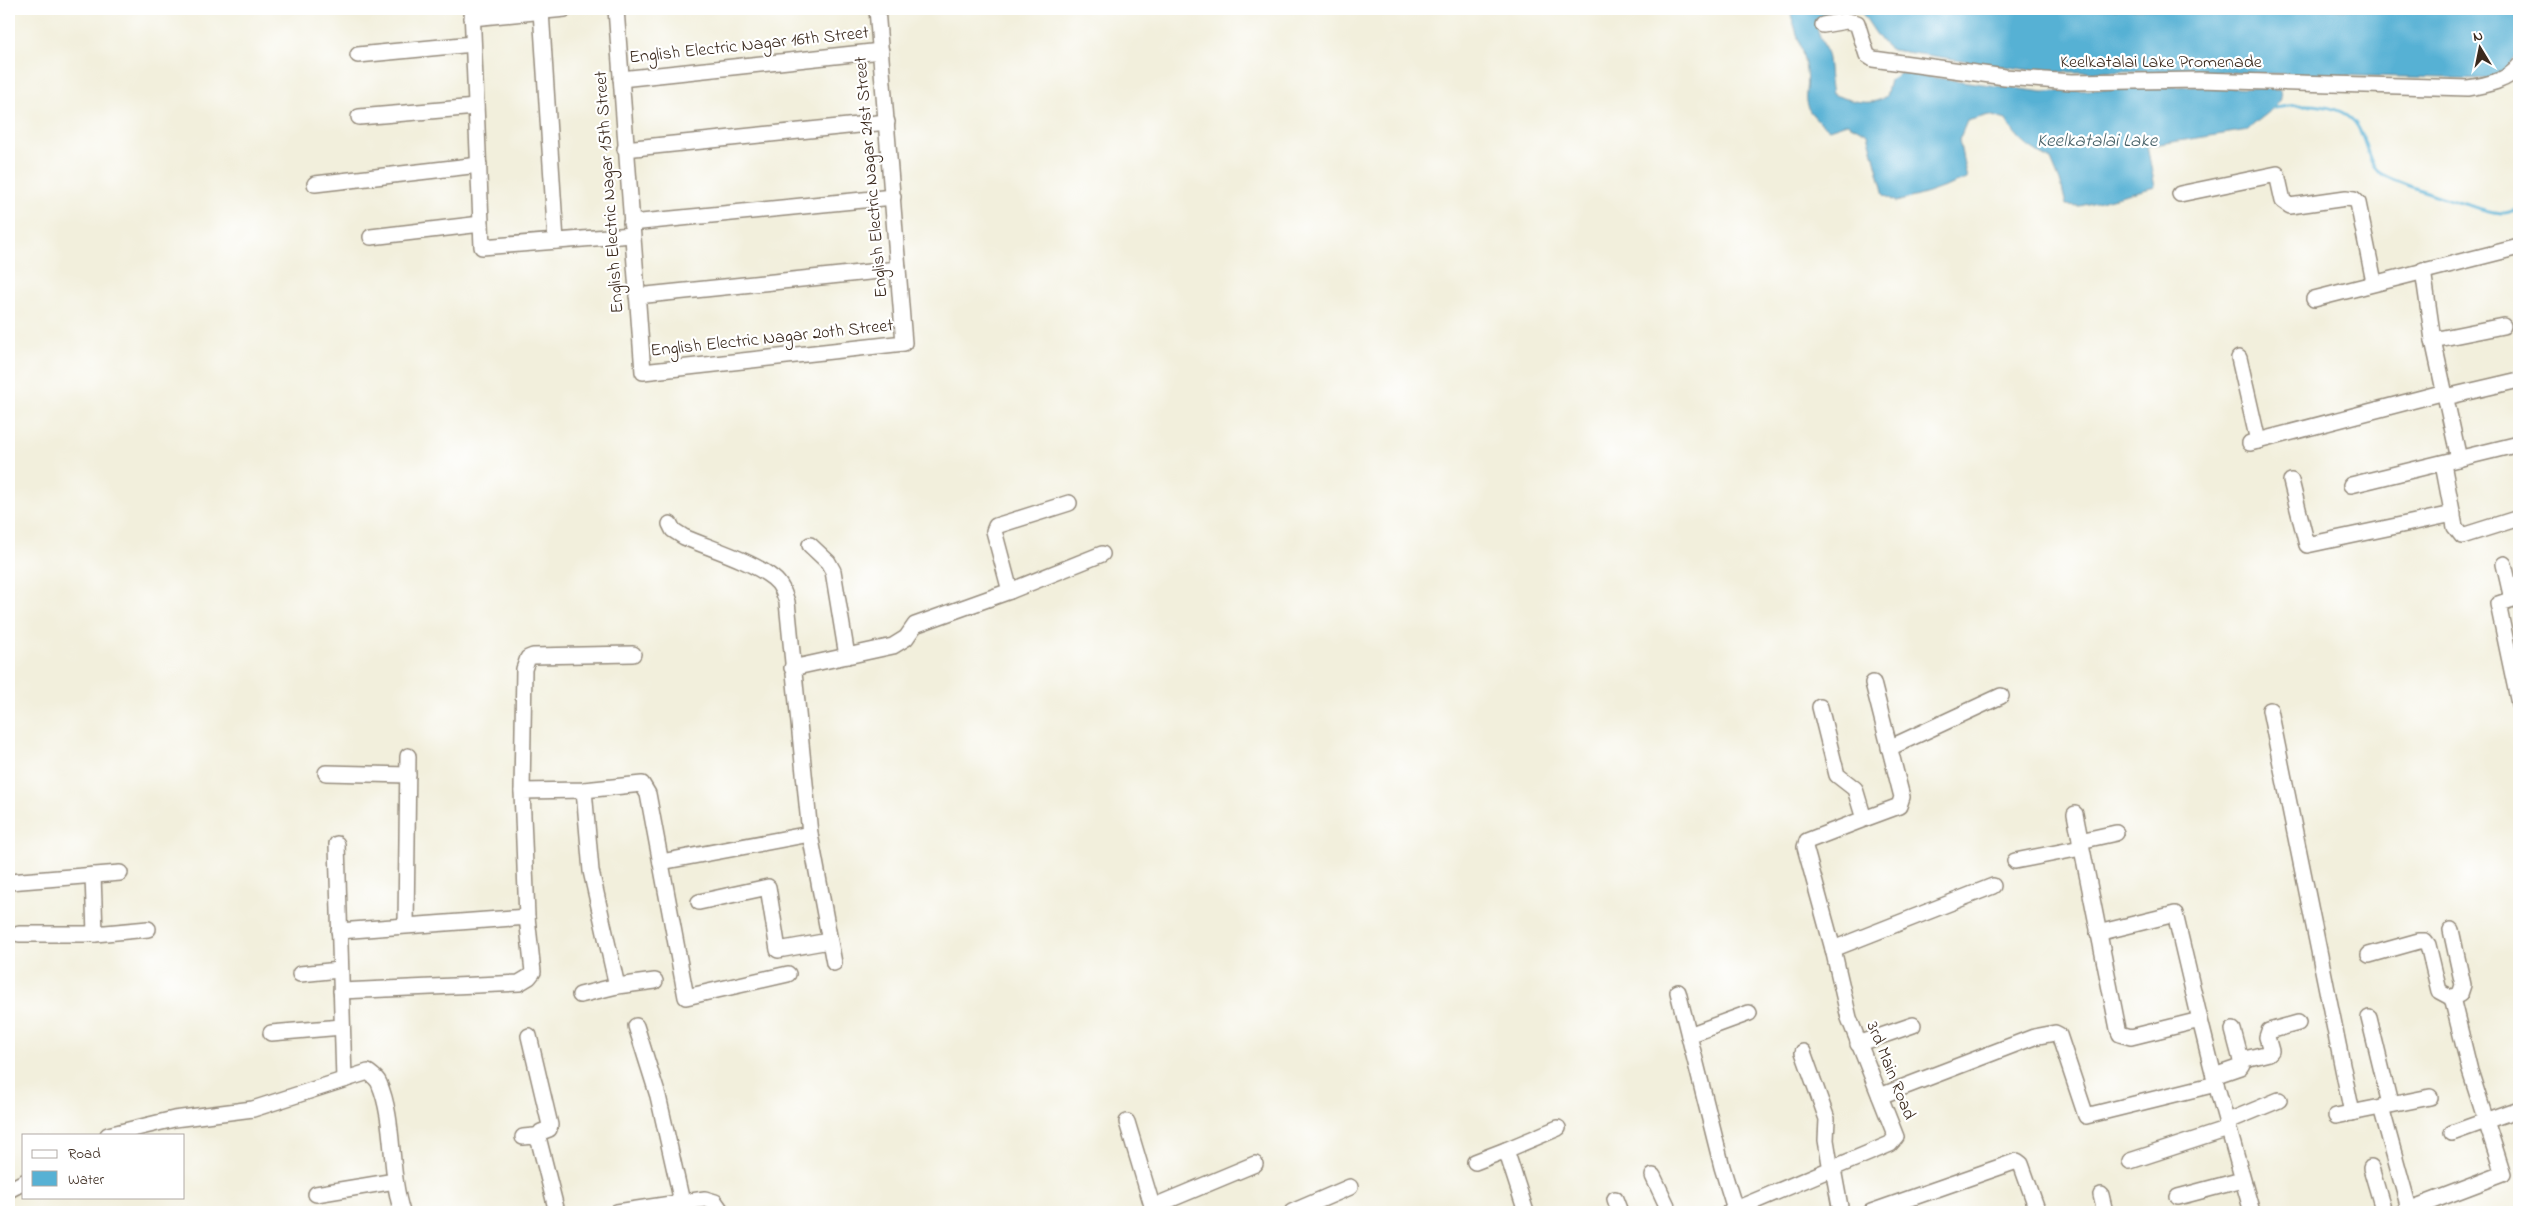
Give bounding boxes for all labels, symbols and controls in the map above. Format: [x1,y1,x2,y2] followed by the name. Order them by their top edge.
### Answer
[628,20,870,73] street label: English Electric Nagar 16th Street
[2456,22,2506,72] north arrow
[2472,26,2484,48] text: N
[2060,50,2263,76] street label: Keelkatalai Lake Promenade
[848,55,897,299] street label: English Electric Nagar 21st Street
[589,70,632,314] street label: English Electric Nagar 15th Street
[2037,128,2159,155] water label: Keelkatalai Lake
[649,313,895,366] street label: English Electric Nagar 20th Street
[1858,1018,1922,1124] street label: 3rd Main Road
[22,1134,185,1198] legend
[68,1143,101,1165] text: Road
[68,1169,104,1191] text: Water

